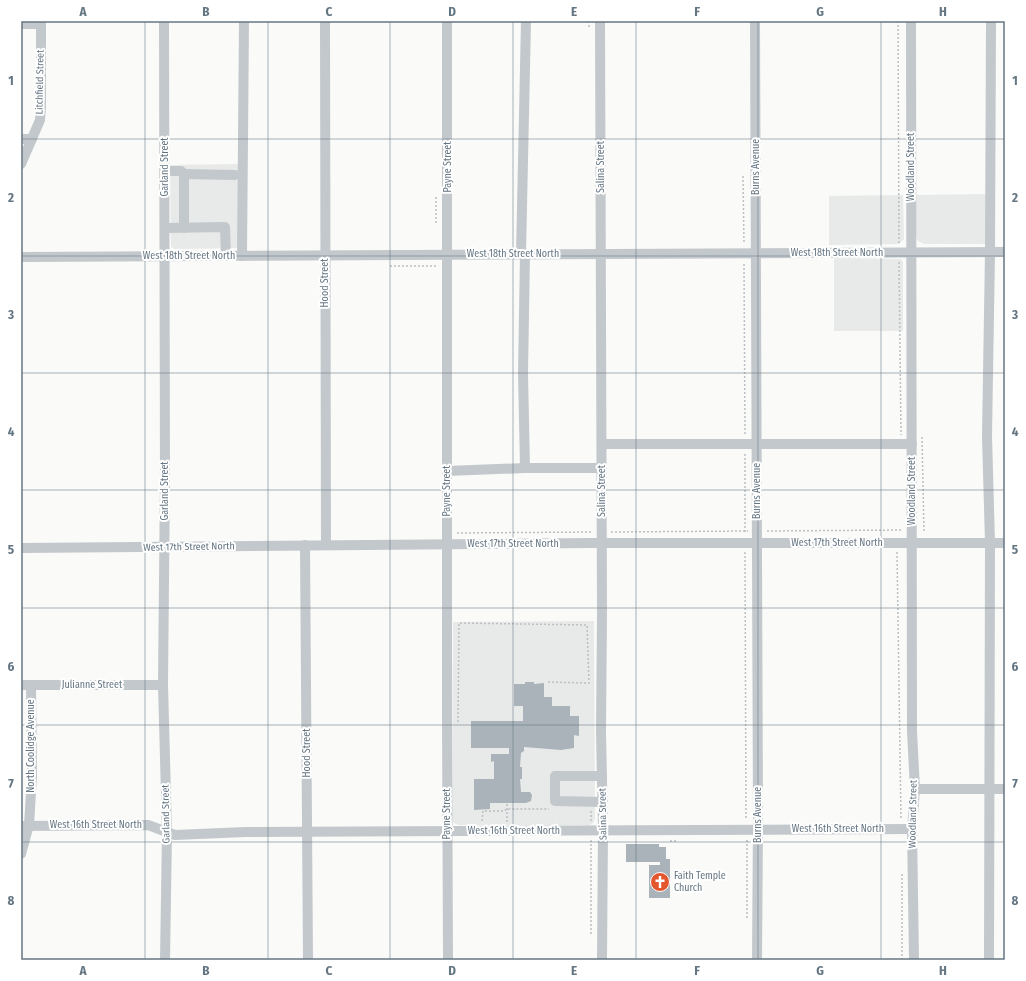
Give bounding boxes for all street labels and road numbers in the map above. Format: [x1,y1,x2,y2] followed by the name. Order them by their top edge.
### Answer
[33,49,47,114] street label: Litchfield Street
[905,132,917,201] street label: Woodland Street
[159,137,171,197] street label: Garland Street
[750,139,762,195] street label: Burns Avenue
[595,140,607,193] street label: Salina Street
[442,141,454,193] street label: Payne Street
[791,247,883,259] street label: West 18th Street North
[467,248,559,260] street label: West 18th Street North
[143,250,235,262] street label: West 18th Street North
[319,258,331,307] street label: Hood Street
[906,456,918,525] street label: Woodland Street
[159,461,171,521] street label: Garland Street
[751,463,763,519] street label: Burns Avenue
[596,464,608,517] street label: Salina Street
[441,465,453,517] street label: Payne Street
[791,537,883,549] street label: West 17th Street North
[467,538,559,550] street label: West 17th Street North
[143,540,235,554] street label: West 17th Street North
[62,679,123,691] street label: Julianne Street
[25,699,37,793] street label: North Coolidge Avenue
[301,728,313,777] street label: Hood Street
[906,779,920,848] street label: Woodland Street
[159,784,173,844] street label: Garland Street
[597,787,609,840] street label: Salina Street
[752,787,764,843] street label: Burns Avenue
[441,788,453,840] street label: Payne Street
[50,819,142,831] street label: West 16th Street North
[792,823,884,835] street label: West 16th Street North
[468,825,560,837] street label: West 16th Street North

